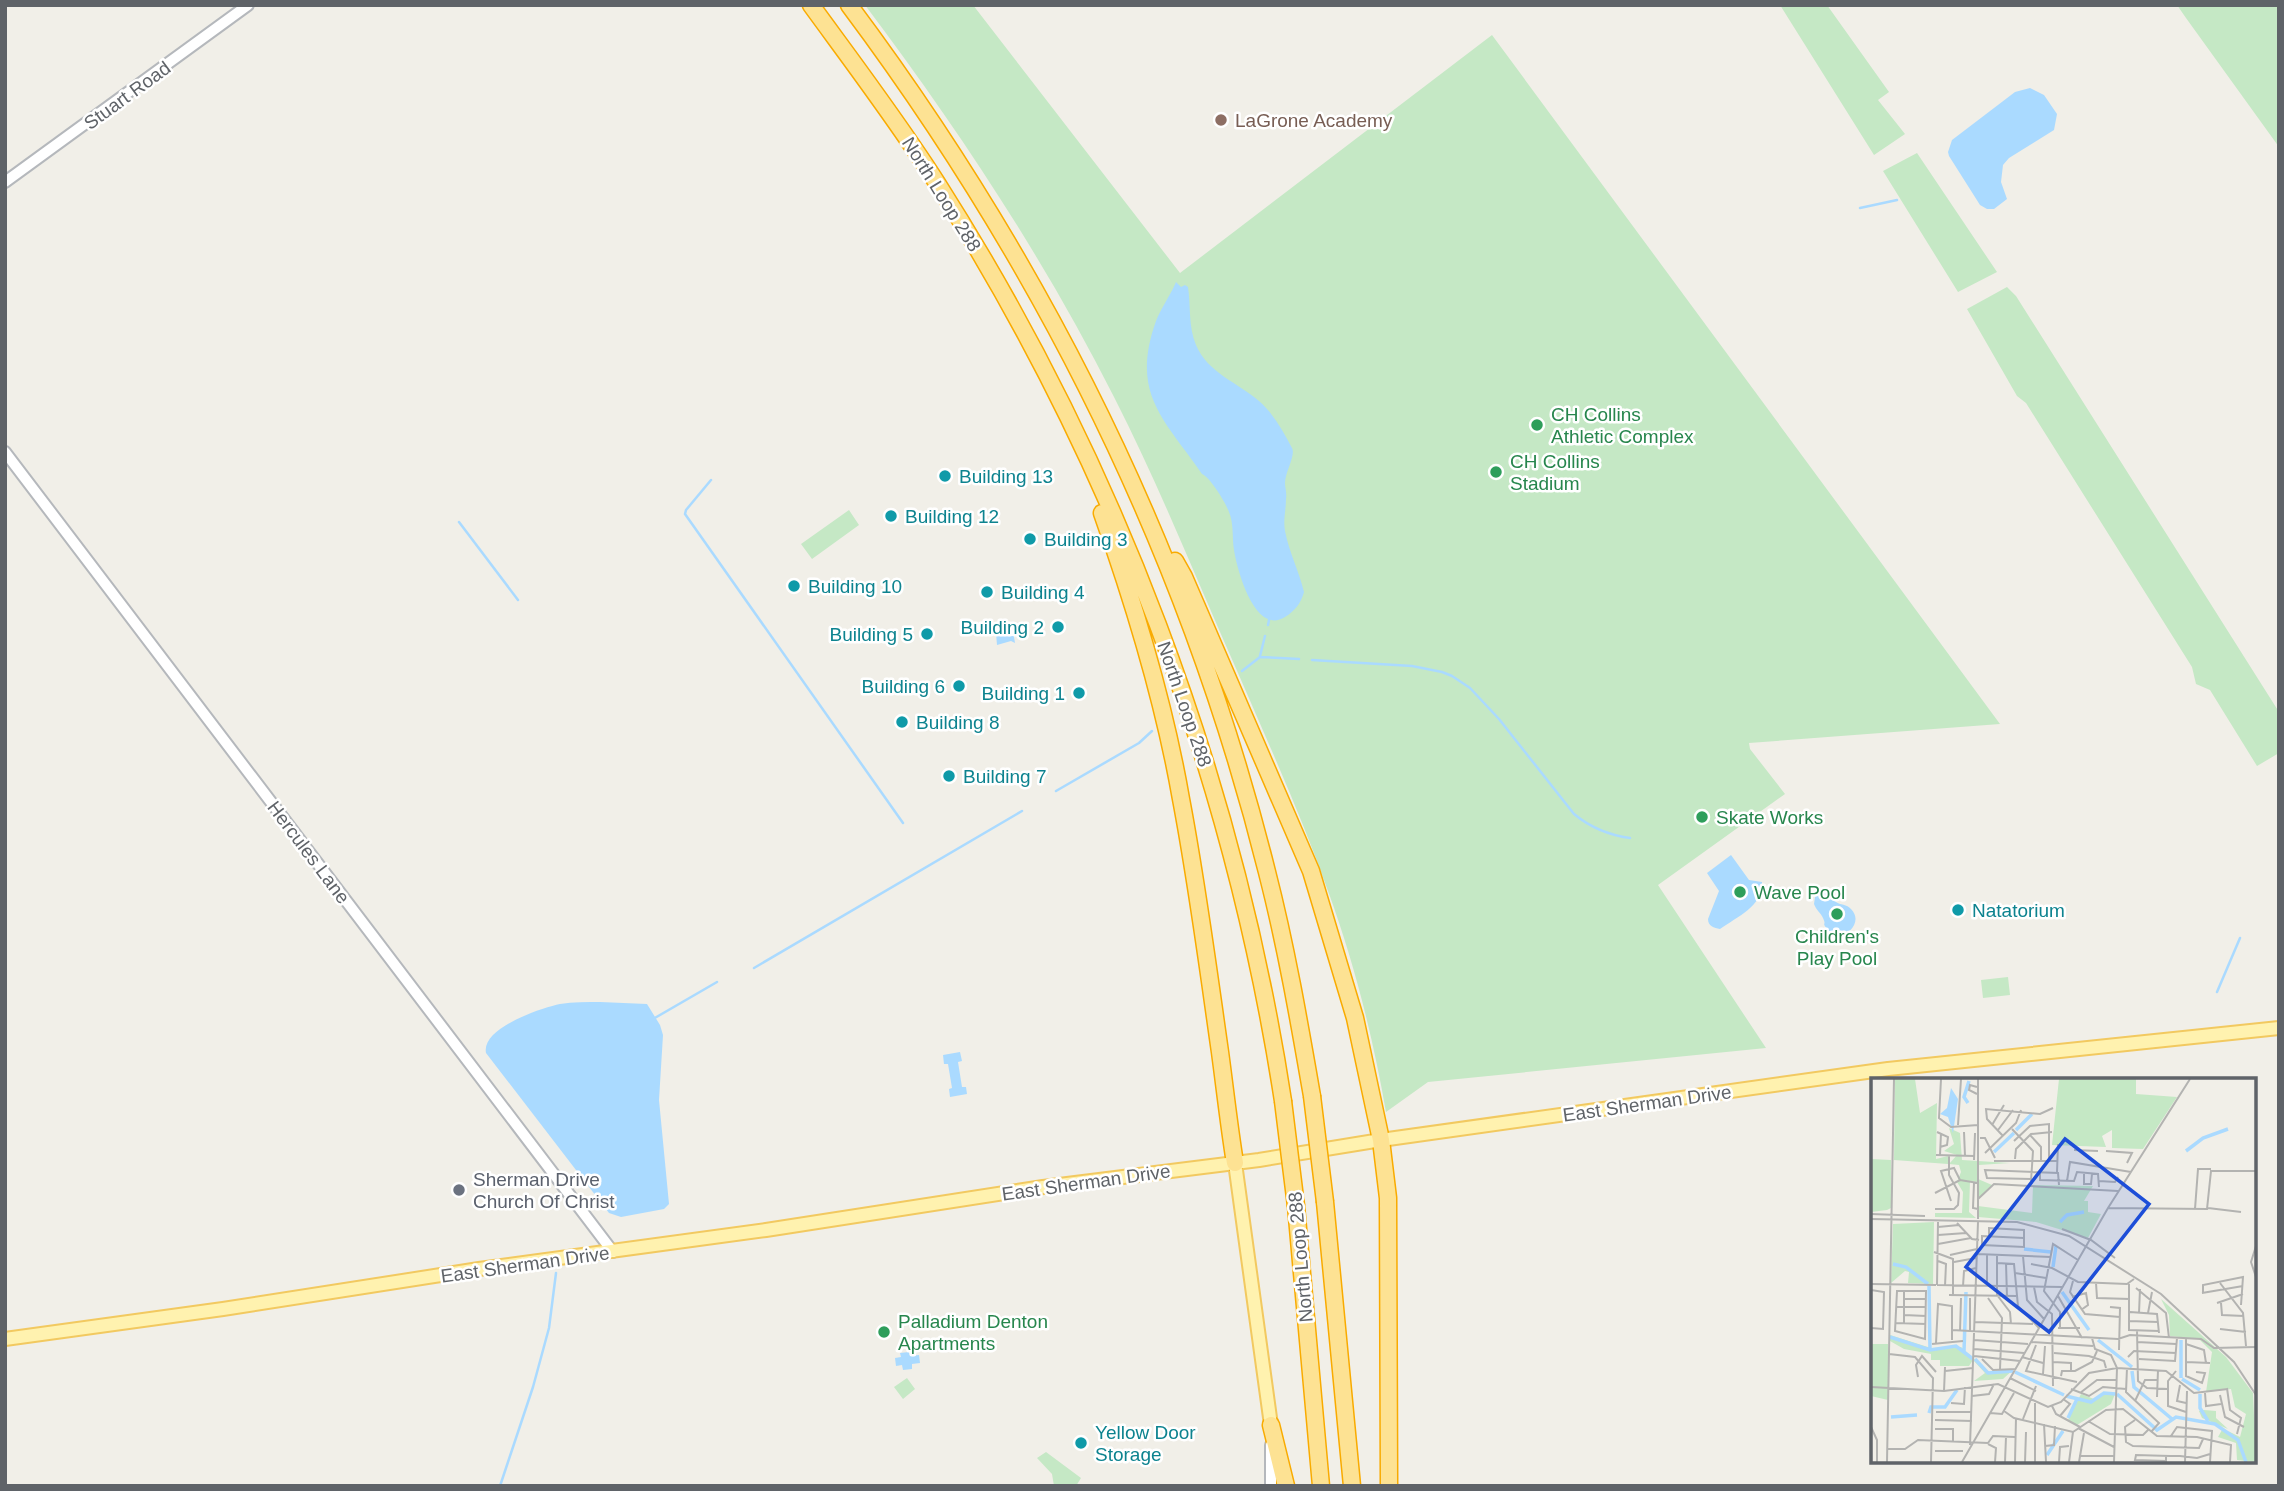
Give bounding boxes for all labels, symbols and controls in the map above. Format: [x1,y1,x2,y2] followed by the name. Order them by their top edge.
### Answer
[80,57,174,134] street label: Stuart Road
[1235,110,1393,131] place label: LaGrone Academy
[1213,112,1229,128] marker: LaGrone Academy
[898,133,985,255] street label: North Loop 288
[1551,404,1694,447] place label: CH Collins Athletic Complex
[1529,417,1545,433] marker: CH Collins Athletic Complex
[1510,451,1600,494] place label: CH Collins Stadium
[1488,464,1504,480] marker: CH Collins Stadium
[959,466,1053,487] place label: Building 13
[937,468,953,484] marker: Building 13
[905,506,999,527] place label: Building 12
[883,508,899,524] marker: Building 12
[1044,529,1127,550] place label: Building 3
[1022,531,1038,547] marker: Building 3
[808,576,902,597] place label: Building 10
[786,578,802,594] marker: Building 10
[1001,582,1085,603] place label: Building 4
[979,584,995,600] marker: Building 4
[961,617,1044,638] place label: Building 2
[1050,619,1066,635] marker: Building 2
[830,624,913,645] place label: Building 5
[919,626,935,642] marker: Building 5
[1153,639,1216,770] street label: North Loop 288
[862,676,945,697] place label: Building 6
[951,678,967,694] marker: Building 6
[982,683,1065,704] place label: Building 1
[1071,685,1087,701] marker: Building 1
[916,712,999,733] place label: Building 8
[894,714,910,730] marker: Building 8
[963,766,1046,787] place label: Building 7
[941,768,957,784] marker: Building 7
[263,797,354,908] street label: Hercules Lane
[1716,807,1823,828] place label: Skate Works
[1694,809,1710,825] marker: Skate Works
[1754,882,1845,903] place label: Wave Pool
[1732,884,1748,900] marker: Wave Pool
[1972,900,2065,921] place label: Natatorium
[1950,902,1966,918] marker: Natatorium
[1829,906,1845,922] marker: Children's Play Pool
[1795,926,1879,969] place label: Children's Play Pool
[1871,1078,2256,1463] inset map
[1561,1081,1733,1126] street label: East Sherman Drive
[1000,1160,1172,1205] street label: East Sherman Drive
[473,1169,615,1212] place label: Sherman Drive Church Of Christ
[451,1182,467,1198] marker: Sherman Drive Church Of Christ
[1284,1191,1317,1323] street label: North Loop 288
[439,1242,611,1287] street label: East Sherman Drive
[898,1311,1048,1354] place label: Palladium Denton Apartments
[876,1324,892,1340] marker: Palladium Denton Apartments
[1095,1422,1196,1465] place label: Yellow Door Storage
[1073,1435,1089,1451] marker: Yellow Door Storage

